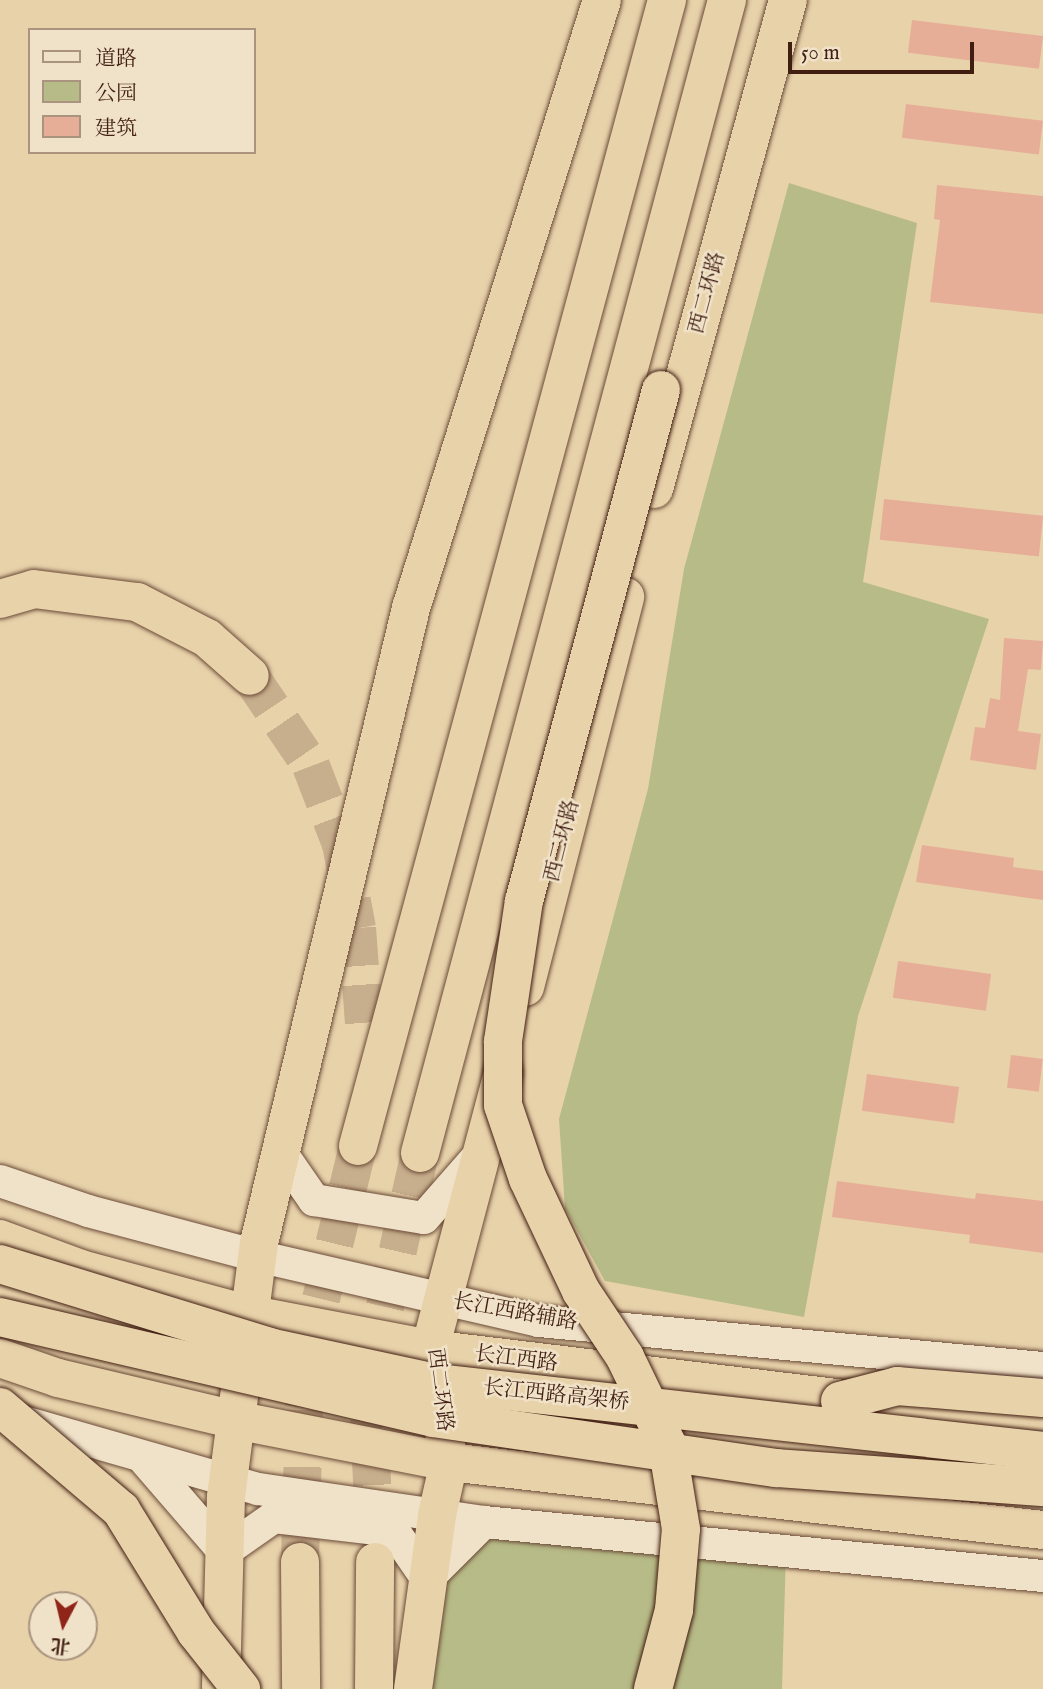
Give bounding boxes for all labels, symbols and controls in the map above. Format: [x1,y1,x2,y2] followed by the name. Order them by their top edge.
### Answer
[28,28,256,154] legend
[791,28,976,72] scale bar
[801,40,840,67] text: 50 m
[95,46,137,73] text: 道路
[95,81,137,108] text: 公园
[95,116,137,143] text: 建筑
[685,249,731,337] street label: 西二环路
[541,797,585,885] street label: 西二环路
[451,1290,579,1336] street label: 长江西路辅路
[473,1342,559,1378] street label: 长江西路
[421,1347,457,1433] street label: 西二环路
[482,1376,630,1416] street label: 长江西路高架桥
[28,1591,98,1661] north arrow
[50,1632,72,1658] text: 北

